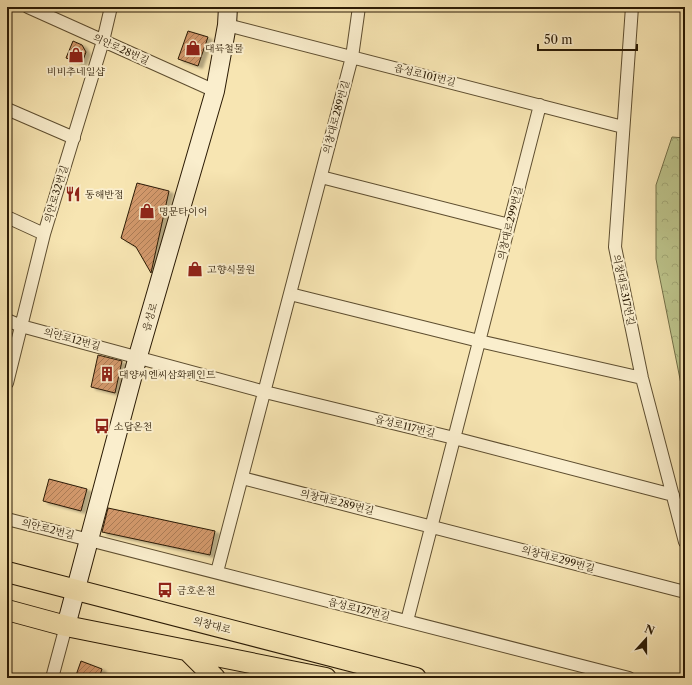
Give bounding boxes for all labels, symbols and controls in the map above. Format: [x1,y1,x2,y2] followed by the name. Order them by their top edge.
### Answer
[538,26,637,52] scale bar
[91,31,151,67] street label: 의안로28번길
[544,32,573,47] text: 50 m
[184,39,202,57] shop icon: 대륙철물
[205,42,244,55] place label: 대륙철물
[67,46,85,64] shop icon: 비비추네일샵
[393,61,457,89] street label: 읍성로101번길
[47,65,105,78] place label: 비비추네일샵
[320,79,352,155] street label: 의창대로289번길
[41,164,71,224] street label: 의안로32번길
[64,185,82,203] restaurant icon: 동해반점
[495,185,525,261] street label: 의창대로299번길
[85,188,124,201] place label: 동해반점
[138,202,156,220] shop icon: 명문타이어
[159,205,207,218] place label: 명문타이어
[610,253,638,327] street label: 의창대로317번길
[186,260,204,278] shop icon: 고향식물원
[207,263,255,276] place label: 고향식물원
[140,301,160,333] street label: 읍성로
[42,325,102,353] street label: 의안로12번길
[98,365,116,383] building icon: 대양씨엔씨삼화페인트
[119,368,216,381] place label: 대양씨엔씨삼화페인트
[374,412,436,440] street label: 읍성로117번길
[93,417,111,435] bus stop icon: 소답온천
[114,420,153,433] place label: 소답온천
[299,487,375,517] street label: 의창대로289번길
[20,516,76,542] street label: 의안로2번길
[520,543,596,575] street label: 의창대로299번길
[156,581,174,599] bus stop icon: 금호온천
[177,584,216,597] place label: 금호온천
[327,595,391,623] street label: 읍성로127번길
[192,614,233,636] street label: 의창대로
[626,619,666,659] north arrow
[643,621,657,638] text: N

